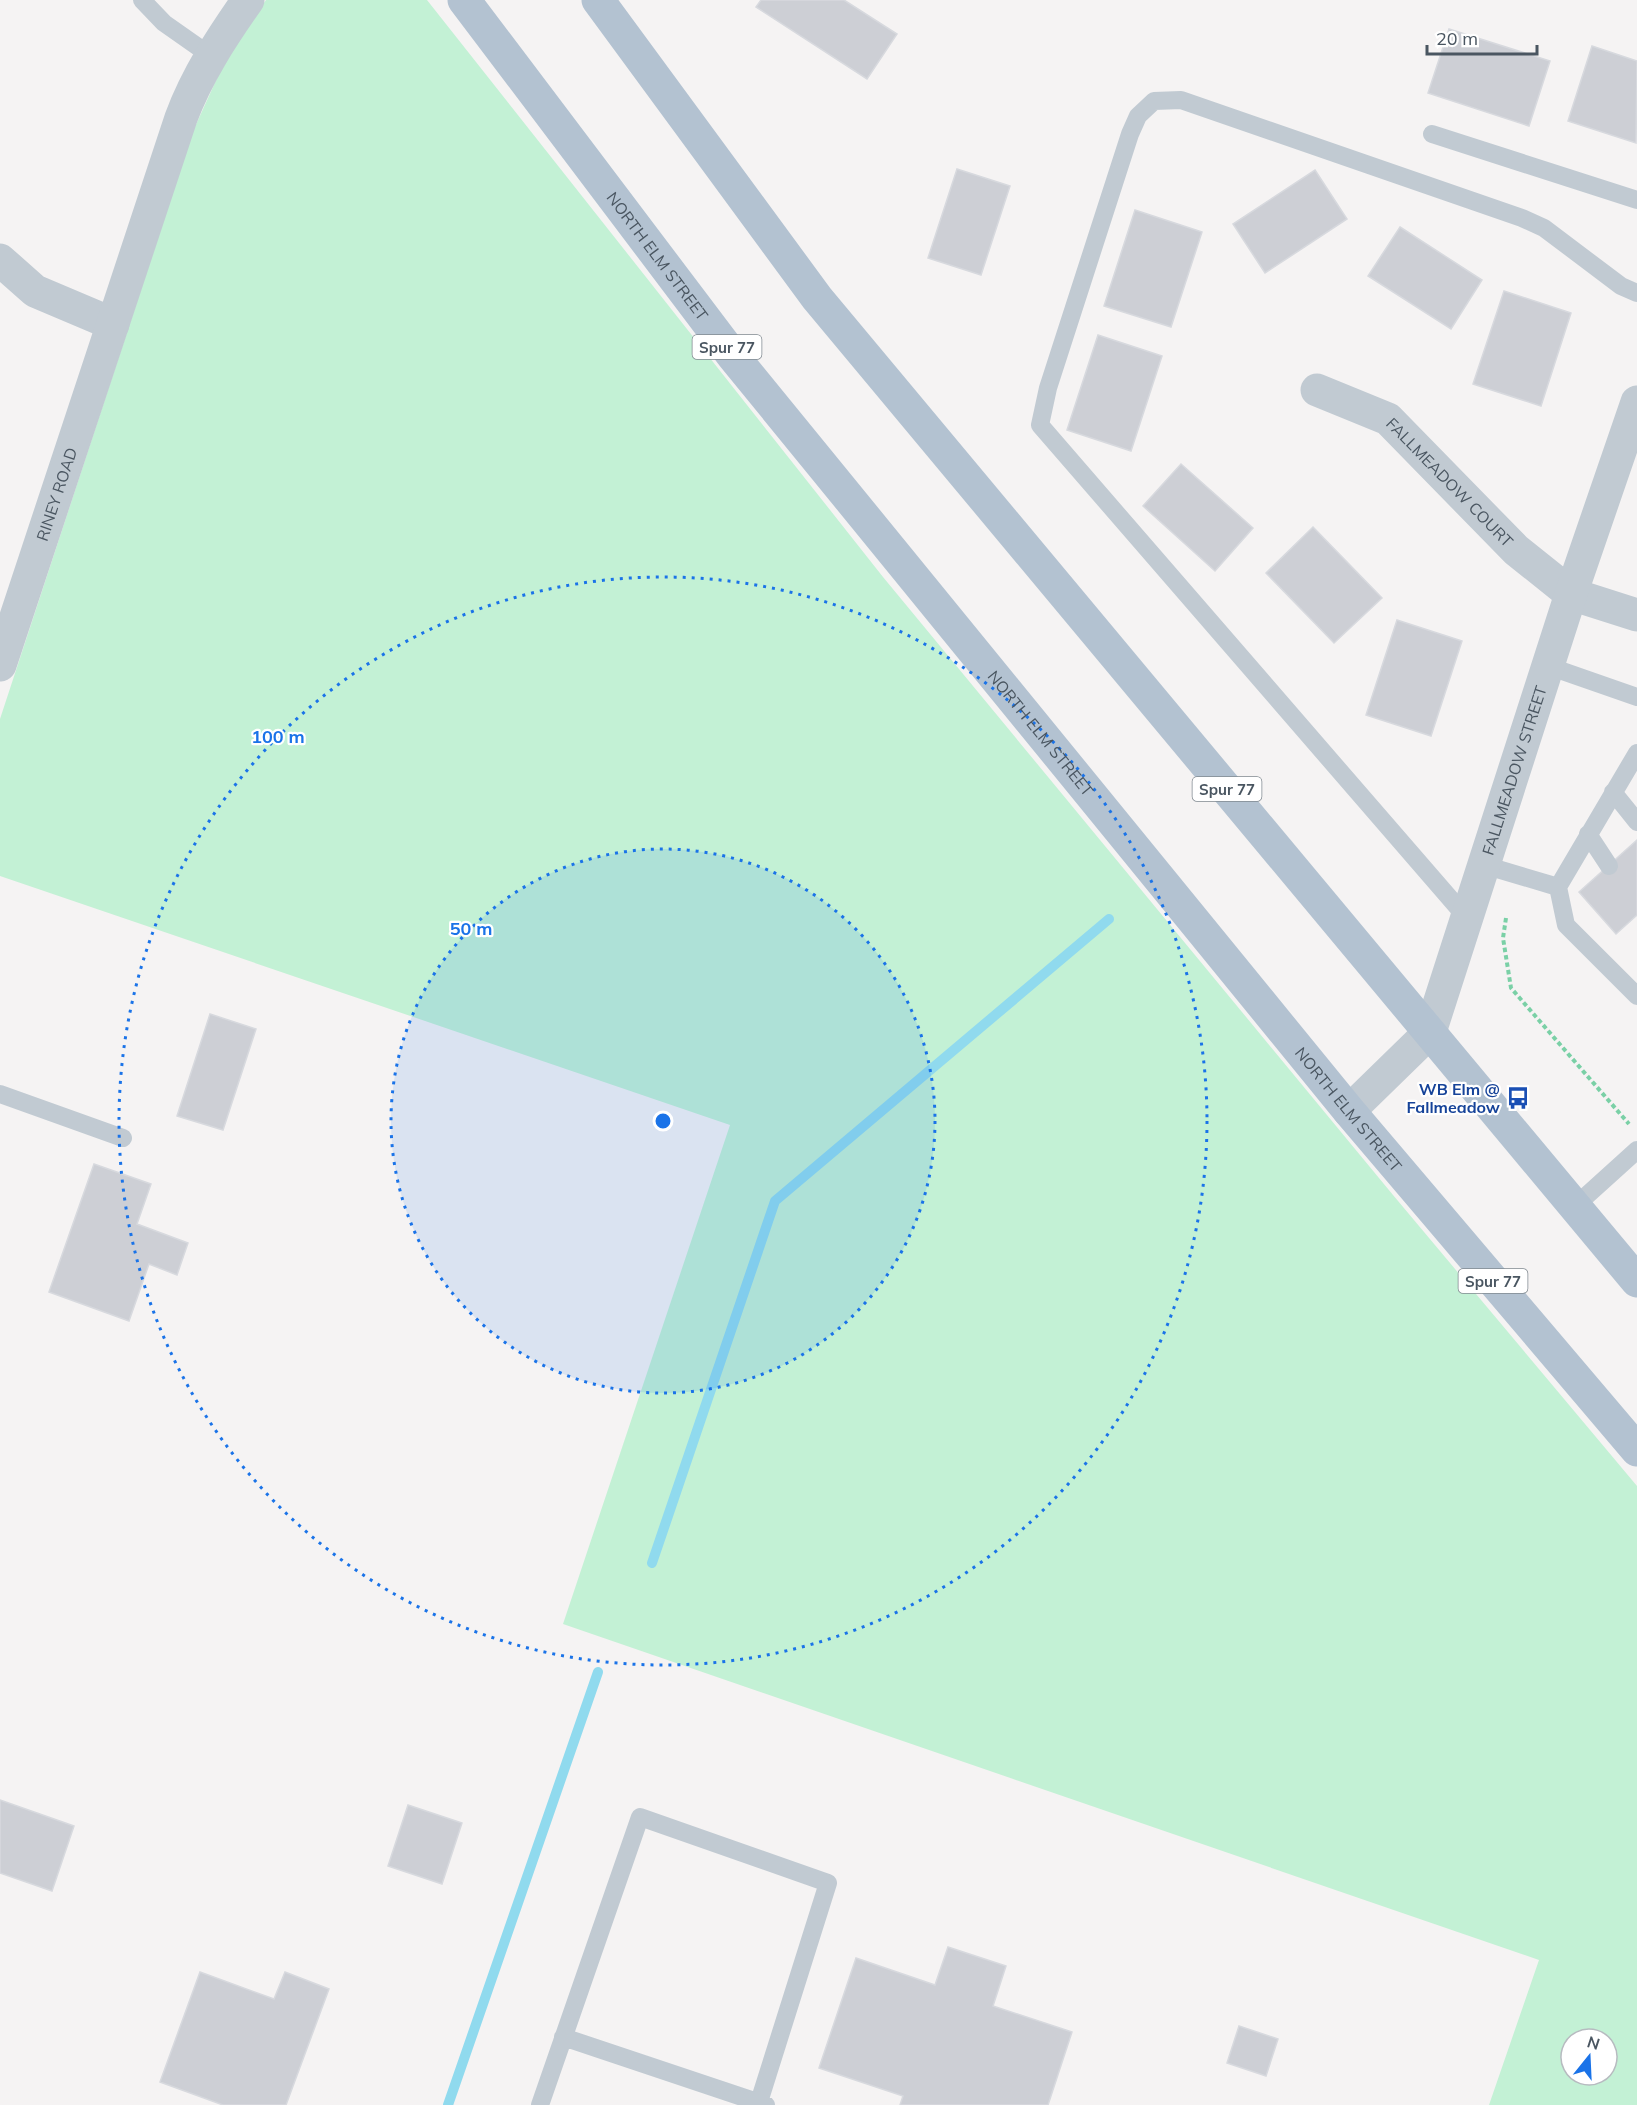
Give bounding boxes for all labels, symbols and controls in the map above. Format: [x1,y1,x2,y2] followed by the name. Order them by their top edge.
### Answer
[1427,18,1536,56] scale bar
[1436,27,1478,50] text: 20 m
[602,188,713,325] street label: NORTH ELM STREET
[692,335,762,359] road number: Spur 77
[1382,413,1518,551] street label: FALLMEADOW COURT
[32,445,81,543] street label: RINEY ROAD
[984,666,1098,800] street label: NORTH ELM STREET
[1478,683,1551,858] street label: FALLMEADOW STREET
[251,725,305,748] text: 100 m
[1192,777,1262,801] road number: Spur 77
[450,917,492,940] text: 50 m
[1291,1043,1406,1176] street label: NORTH ELM STREET
[1406,1079,1500,1117] place label: WB Elm @ Fallmeadow
[1505,1085,1531,1111] bus stop icon: WB Elm @ Fallmeadow
[653,1111,673,1131] centre of rings
[1458,1269,1528,1293] road number: Spur 77
[1559,2027,1619,2087] north arrow
[1585,2031,1602,2054] text: N

